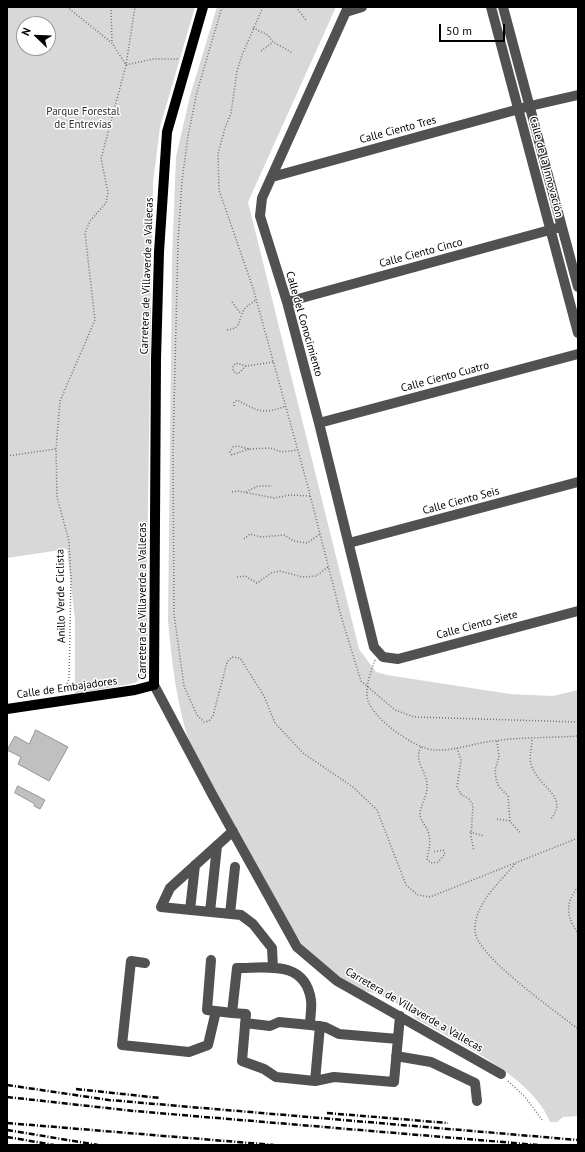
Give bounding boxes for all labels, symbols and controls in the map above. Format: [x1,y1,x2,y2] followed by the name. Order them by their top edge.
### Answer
[16,16,56,56] north arrow
[441,16,507,42] scale bar
[446,23,472,38] text: 50 m
[18,26,34,38] text: N
[46,105,120,131] park label: Parque Forestal de Entrevías
[358,113,438,147] street label: Calle Ciento Tres
[526,115,566,219] street label: Calle de la Innovación
[138,197,156,355] street label: Carretera de Villaverde a Vallecas
[378,236,464,270] street label: Calle Ciento Cinco
[283,270,325,378] street label: Calle del Conocimiento
[400,359,490,395] street label: Calle Ciento Cuatro
[421,484,501,518] street label: Calle Ciento Seis
[136,523,150,679] street label: Carretera de Villaverde a Vallecas
[54,549,68,643] street label: Anillo Verde Ciclista
[435,608,519,642] street label: Calle Ciento Siete
[16,674,118,702] street label: Calle de Embajadores
[343,965,485,1055] street label: Carretera de Villaverde a Vallecas

